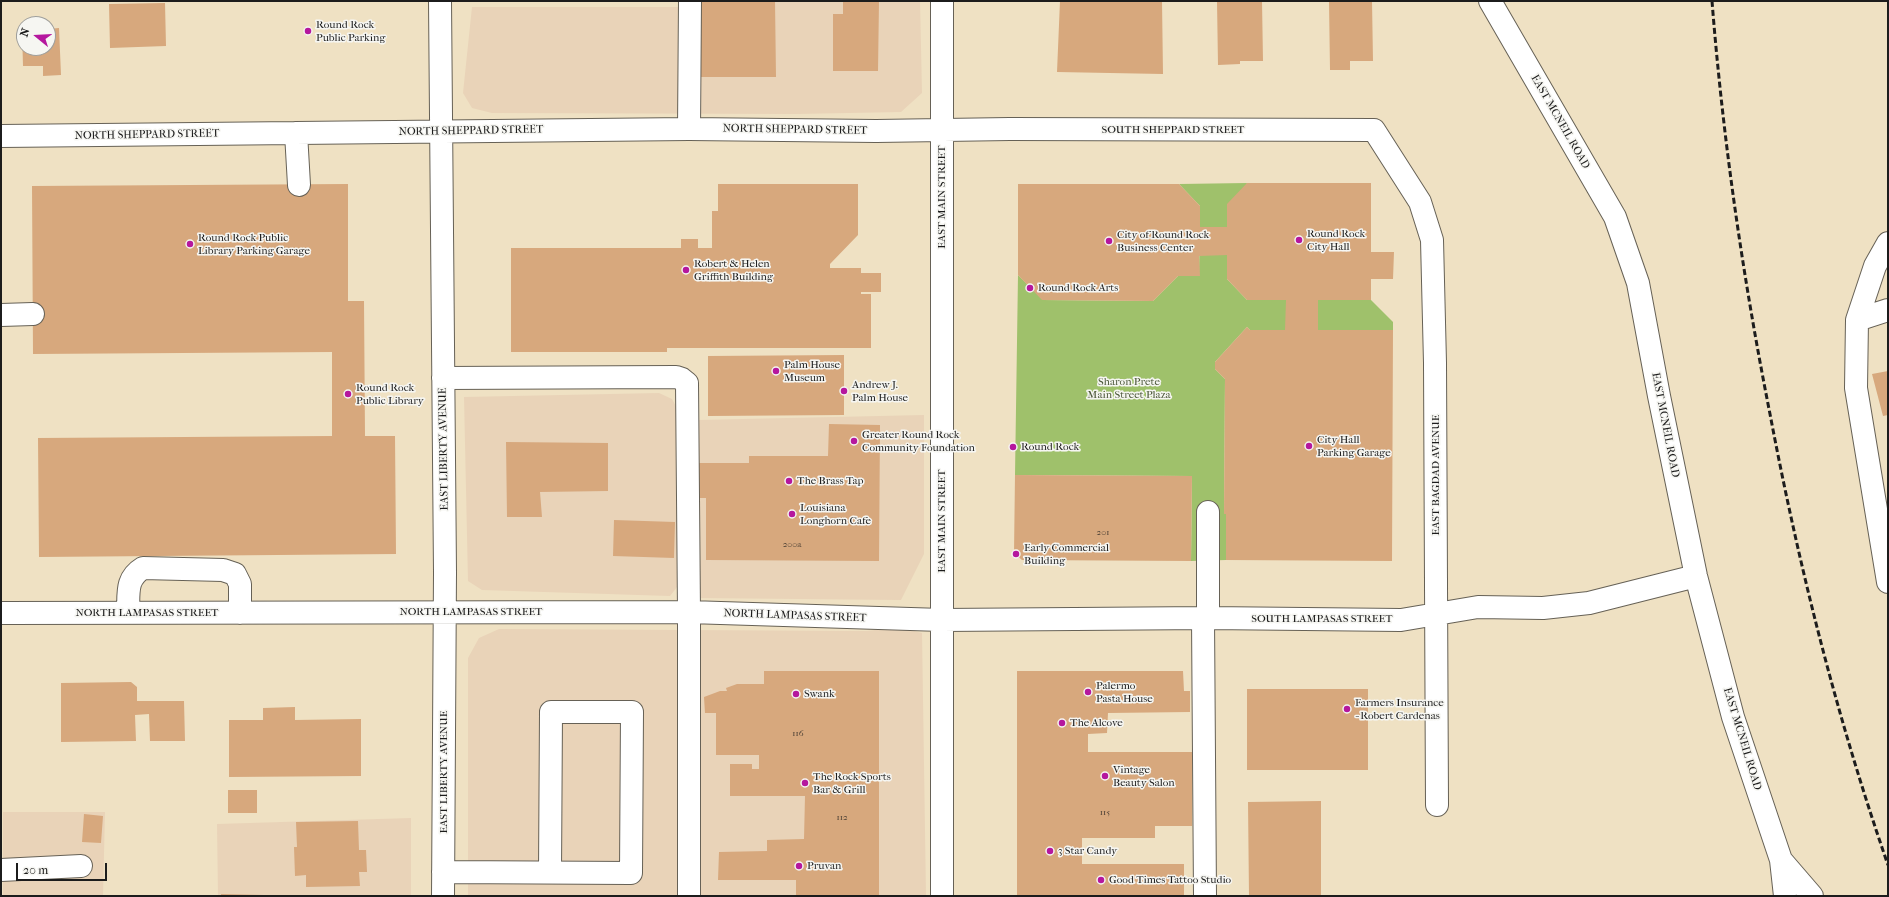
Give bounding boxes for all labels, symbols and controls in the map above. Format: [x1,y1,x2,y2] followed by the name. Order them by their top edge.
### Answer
[16,16,56,56] north arrow
[316,18,385,44] place label: Round Rock Public Parking
[18,26,33,38] text: N
[303,26,313,36] marker: Round Rock Public Parking
[1528,73,1592,171] street label: EAST MCNEIL ROAD
[723,122,867,138] street label: NORTH SHEPPARD STREET
[399,123,543,139] street label: NORTH SHEPPARD STREET
[1102,123,1244,137] street label: SOUTH SHEPPARD STREET
[75,127,219,143] street label: NORTH SHEPPARD STREET
[935,145,949,249] street label: EAST MAIN STREET
[1307,227,1365,253] place label: Round Rock City Hall
[1117,228,1209,254] place label: City of Round Rock Business Center
[198,231,310,257] place label: Round Rock Public Library Parking Garage
[1294,235,1304,245] marker: Round Rock City Hall
[1104,236,1114,246] marker: City of Round Rock Business Center
[185,239,195,249] marker: Round Rock Public Library Parking Garage
[694,257,773,283] place label: Robert & Helen Griffith Building
[681,265,691,275] marker: Robert & Helen Griffith Building
[1038,281,1118,295] place label: Round Rock Arts
[1025,283,1035,293] marker: Round Rock Arts
[784,358,840,384] place label: Palm House Museum
[771,366,781,376] marker: Palm House Museum
[1648,371,1682,479] street label: EAST MCNEIL ROAD
[1087,375,1171,401] park label: Sharon Prete Main Street Plaza
[852,378,908,404] place label: Andrew J. Palm House
[356,381,424,407] place label: Round Rock Public Library
[839,386,849,396] marker: Andrew J. Palm House
[436,387,452,511] street label: EAST LIBERTY AVENUE
[343,389,353,399] marker: Round Rock Public Library
[1429,414,1443,536] street label: EAST BAGDAD AVENUE
[862,428,975,454] place label: Greater Round Rock Community Foundation
[1317,433,1391,459] place label: City Hall Parking Garage
[849,436,859,446] marker: Greater Round Rock Community Foundation
[1021,440,1079,454] place label: Round Rock
[1304,441,1314,451] marker: City Hall Parking Garage
[1008,442,1018,452] marker: Round Rock
[935,469,949,573] street label: EAST MAIN STREET
[797,474,863,488] place label: The Brass Tap
[784,476,794,486] marker: The Brass Tap
[800,501,871,527] place label: Louisiana Longhorn Cafe
[787,509,797,519] marker: Louisiana Longhorn Cafe
[1097,528,1109,538] house number: 201
[783,540,801,550] house number: 200a
[1024,541,1109,567] place label: Early Commercial Building
[1011,549,1021,559] marker: Early Commercial Building
[399,605,543,619] street label: NORTH LAMPASAS STREET
[75,606,219,620] street label: NORTH LAMPASAS STREET
[723,607,867,625] street label: NORTH LAMPASAS STREET
[1251,612,1393,626] street label: SOUTH LAMPASAS STREET
[1096,679,1153,705] place label: Palermo Pasta House
[1720,686,1764,792] street label: EAST MCNEIL ROAD
[804,687,835,701] place label: Swank
[1083,687,1093,697] marker: Palermo Pasta House
[791,689,801,699] marker: Swank
[1355,696,1444,722] place label: Farmers Insurance - Robert Cardenas
[1342,704,1352,714] marker: Farmers Insurance - Robert Cardenas
[437,711,451,833] street label: EAST LIBERTY AVENUE
[1070,716,1123,730] place label: The Alcove
[1057,718,1067,728] marker: The Alcove
[792,729,804,739] house number: 116
[1113,763,1175,789] place label: Vintage Beauty Salon
[813,770,891,796] place label: The Rock Sports Bar & Grill
[1100,771,1110,781] marker: Vintage Beauty Salon
[800,778,810,788] marker: The Rock Sports Bar & Grill
[1100,808,1110,818] house number: 115
[836,813,848,823] house number: 112
[1058,844,1117,858] place label: 3 Star Candy
[1045,846,1055,856] marker: 3 Star Candy
[18,855,109,881] scale bar
[807,859,841,873] place label: Pruvan
[794,861,804,871] marker: Pruvan
[23,863,48,877] text: 20 m
[1109,873,1231,887] place label: Good Times Tattoo Studio
[1096,875,1106,885] marker: Good Times Tattoo Studio

